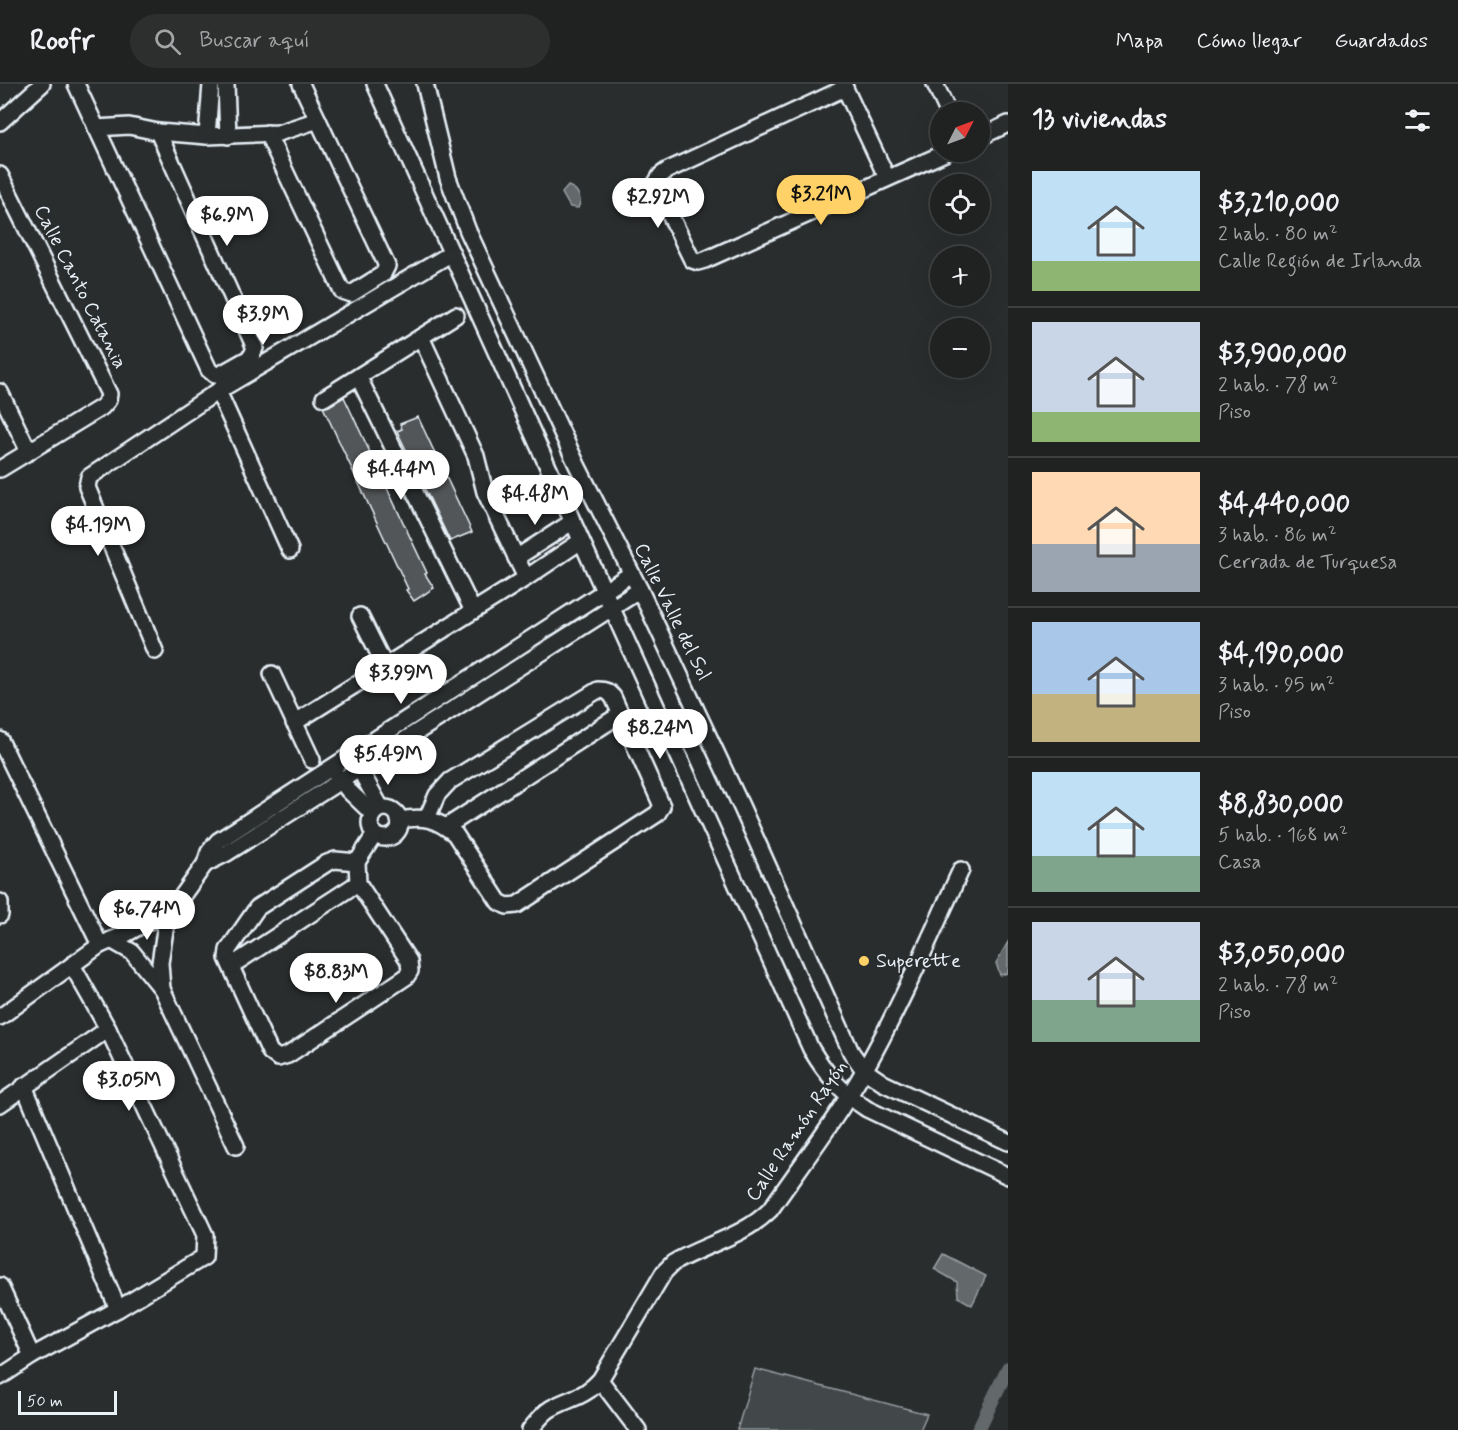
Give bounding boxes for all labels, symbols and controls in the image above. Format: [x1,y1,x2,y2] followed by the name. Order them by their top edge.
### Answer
[130,14,550,68] search box
[30,23,94,60] text: Roofr
[151,25,184,58] icon: search
[199,27,310,55] text: Buscar aquí
[1116,27,1164,55] text: Mapa
[1197,27,1302,55] text: Cómo llegar
[1335,27,1428,55] text: Guardados
[930,102,990,162] north arrow
[930,102,990,378] map controls
[1032,103,1167,137] text: 13 viviendas
[1401,104,1434,137] icon: filters
[930,174,990,234] button: locate
[772,175,870,226] pin: $3.21M
[609,178,707,229] pin: $2.92M
[791,181,851,208] text: $3.21M
[626,184,690,211] text: $2.92M
[1218,187,1340,221] text: $3,210,000
[1080,195,1152,267] icon: home
[185,196,269,247] pin: $6.9M
[27,200,133,374] street label: Calle Canto Catania
[200,202,254,229] text: $6.9M
[1218,221,1338,248] text: 2 hab. · 80 m²
[930,246,990,306] button: +
[1218,248,1422,275] text: Calle Región de Irlanda
[221,295,305,346] pin: $3.9M
[237,301,289,328] text: $3.9M
[930,318,990,378] button: −
[1218,338,1347,372] text: $3,900,000
[1080,346,1152,418] icon: home
[1218,372,1338,399] text: 2 hab. · 78 m²
[1218,399,1251,426] text: Piso
[352,450,450,501] pin: $4.44M
[367,456,435,483] text: $4.44M
[486,475,584,526] pin: $4.48M
[501,481,569,508] text: $4.48M
[1218,488,1350,522] text: $4,440,000
[1080,496,1152,568] icon: home
[49,506,147,557] pin: $4.19M
[65,512,131,539] text: $4.19M
[1218,522,1337,549] text: 3 hab. · 86 m²
[627,539,717,685] street label: Calle Valle del Sol
[1218,549,1397,576] text: Cerrada de Turquesa
[1218,638,1344,672] text: $4,190,000
[1080,646,1152,718] icon: home
[352,654,450,705] pin: $3.99M
[369,660,433,687] text: $3.99M
[1218,672,1335,699] text: 3 hab. · 95 m²
[1218,699,1251,726] text: Piso
[611,709,709,760] pin: $8.24M
[627,715,693,742] text: $8.24M
[339,735,437,786] pin: $5.49M
[353,741,423,768] text: $5.49M
[1218,788,1344,822] text: $8,830,000
[1080,796,1152,868] icon: home
[1218,822,1348,849] text: 5 hab. · 168 m²
[1218,849,1261,876] text: Casa
[98,890,196,941] pin: $6.74M
[113,896,181,923] text: $6.74M
[1218,938,1345,972] text: $3,050,000
[1080,946,1152,1018] icon: home
[876,948,961,975] place label: Superette
[287,953,385,1004] pin: $8.83M
[857,954,871,968] marker: Superette
[304,959,368,986] text: $8.83M
[1218,972,1338,999] text: 2 hab. · 78 m²
[1218,999,1251,1026] text: Piso
[740,1055,854,1207] street label: Calle Ramón Rayón
[80,1061,178,1112] pin: $3.05M
[97,1067,161,1094] text: $3.05M
[18,1388,117,1416] scale bar
[27,1391,63,1412] text: 50 m

